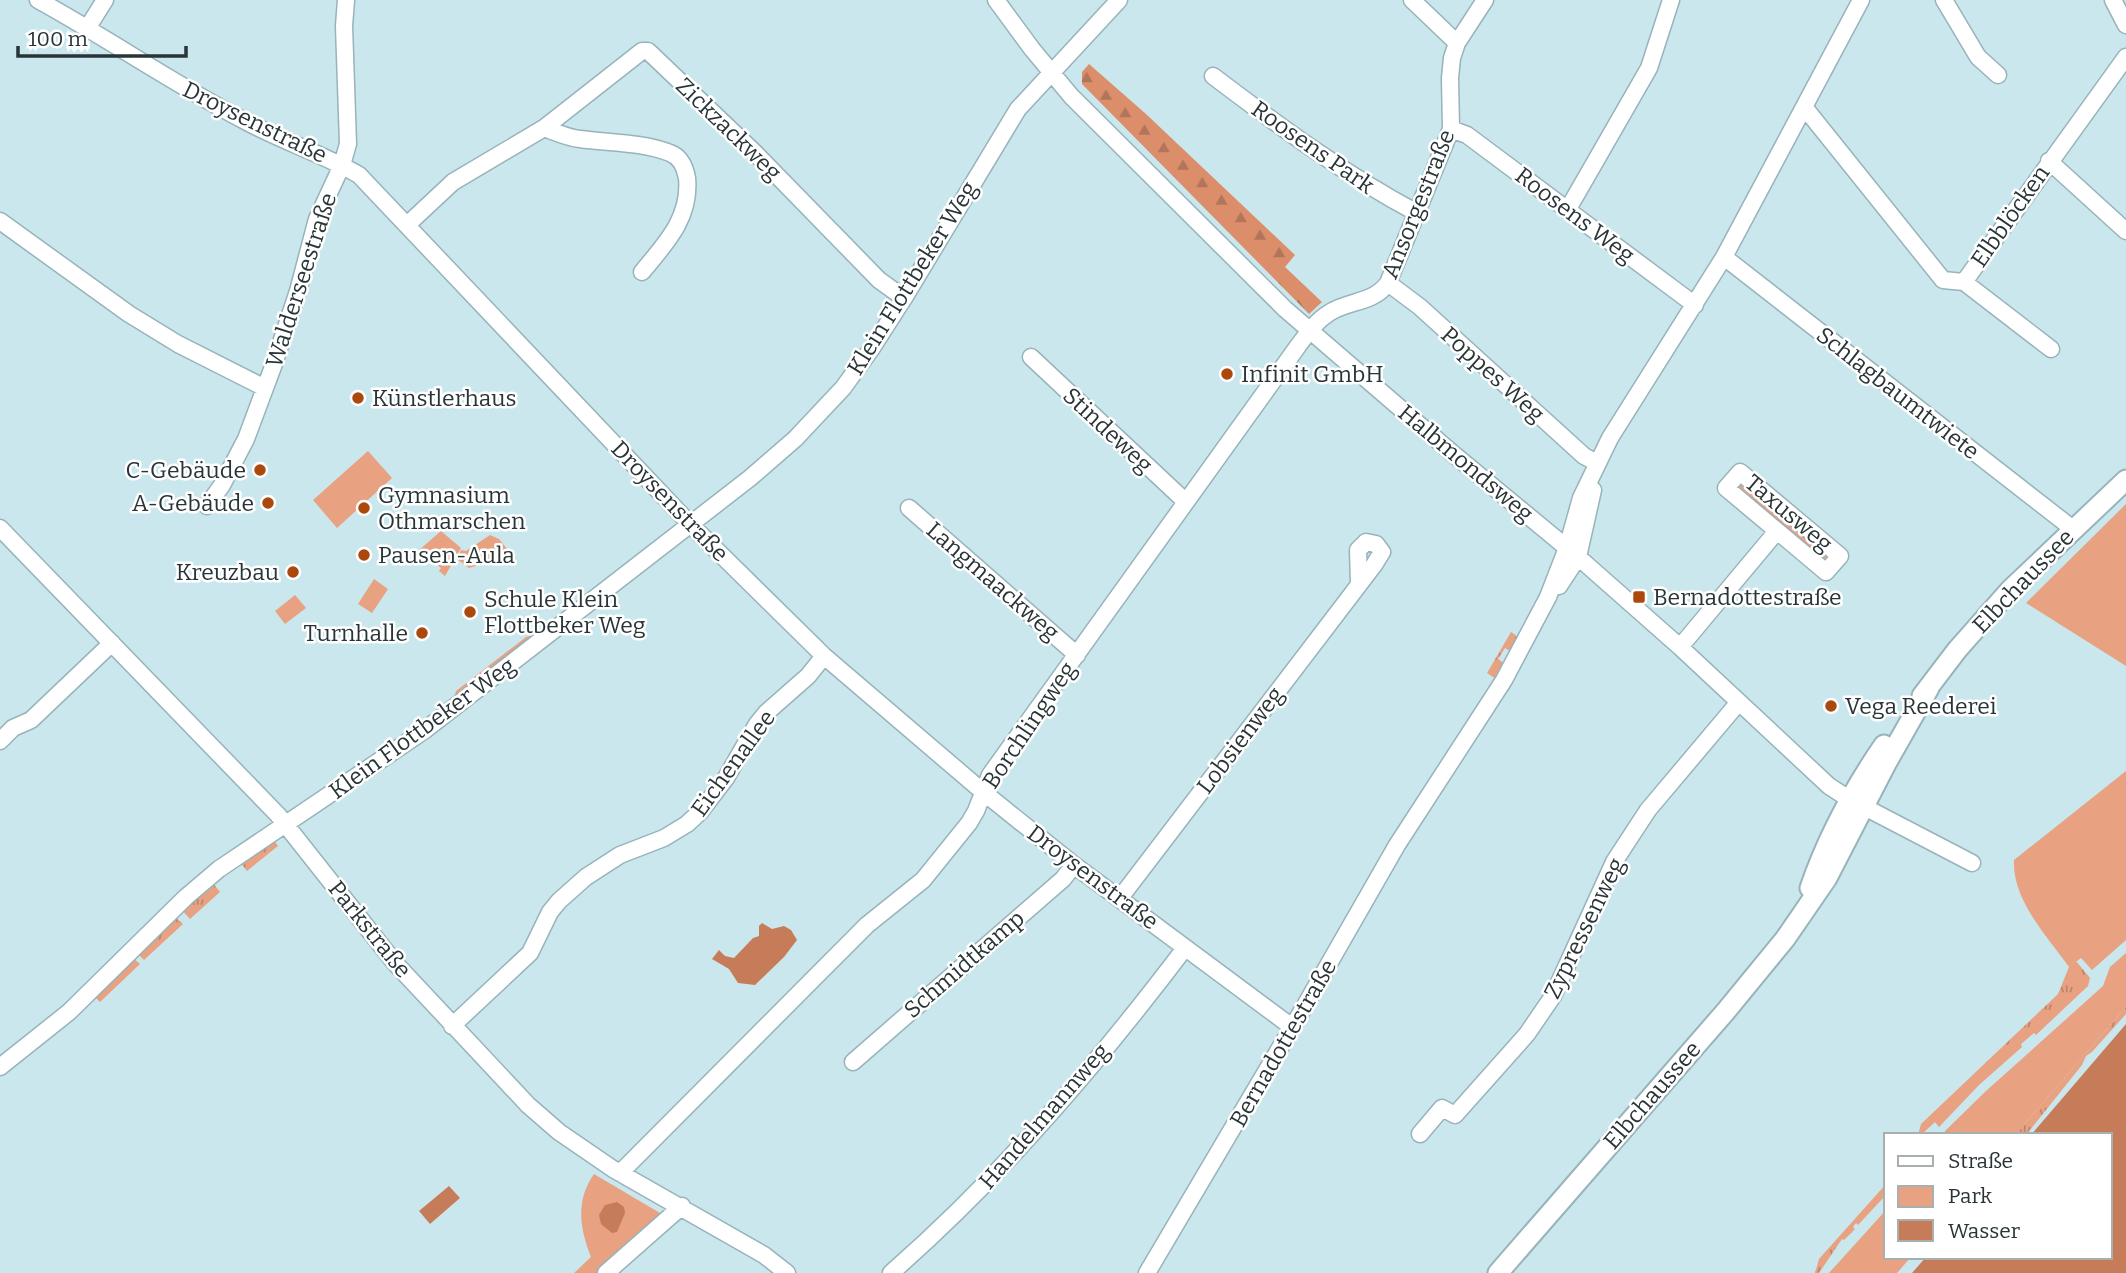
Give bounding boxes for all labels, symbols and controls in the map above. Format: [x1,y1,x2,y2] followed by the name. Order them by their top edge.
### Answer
[18,14,186,58] scale bar
[28,26,88,52] text: 100 m
[670,72,788,186] street label: Zickzackweg
[178,75,332,169] street label: Droysenstraße
[1246,94,1380,200] street label: Roosens Park
[1375,125,1461,283] street label: Ansorgestraße
[1965,159,2056,272] street label: Elbblöcken
[1510,161,1640,269] street label: Roosens Weg
[841,176,983,380] street label: Klein Flottbeker Weg
[260,189,342,371] street label: Walderseestraße
[1436,320,1551,428] street label: Poppes Weg
[1811,321,1985,465] street label: Schlagbaumtwiete
[1241,360,1384,388] place label: Infinit GmbH
[1219,366,1235,382] marker: Infinit GmbH
[1057,381,1159,479] street label: Stindeweg
[372,384,517,412] place label: Künstlerhaus
[350,390,366,406] marker: Künstlerhaus
[1393,398,1539,528] street label: Halbmondsweg
[605,435,735,567] street label: Droysenstraße
[125,456,246,484] place label: C-Gebäude
[252,462,268,478] marker: C-Gebäude
[1740,468,1838,558] street label: Taxusweg
[378,481,526,535] place label: Gymnasium Othmarschen
[132,489,254,517] place label: A-Gebäude
[260,495,276,511] marker: A-Gebäude
[356,500,372,516] marker: Gymnasium Othmarschen
[921,516,1065,646] street label: Langmaackweg
[1966,523,2080,639] street label: Elbchaussee
[378,541,515,569] place label: Pausen-Aula
[356,547,372,563] marker: Pausen-Aula
[176,558,279,586] place label: Kreuzbau
[285,564,301,580] marker: Kreuzbau
[1653,583,1842,611] place label: Bernadottestraße
[484,585,646,639] place label: Schule Klein Flottbeker Weg
[1631,589,1647,605] marker: Bernadottestraße
[462,604,478,620] marker: Schule Klein Flottbeker Weg
[304,619,408,647] place label: Turnhalle
[414,625,430,641] marker: Turnhalle
[323,651,521,805] street label: Klein Flottbeker Weg
[976,656,1082,794] street label: Borchlingweg
[1191,681,1289,799] street label: Lobsienweg
[1845,692,1997,720] place label: Vega Reederei
[1823,698,1839,714] marker: Vega Reederei
[685,704,781,822] street label: Eichenallee
[1022,819,1164,935] street label: Droysenstraße
[1538,853,1630,1003] street label: Zypressenweg
[322,875,418,983] street label: Parkstraße
[898,904,1030,1024] street label: Schmidtkamp
[1224,954,1342,1132] street label: Bernadottestraße
[1598,1035,1706,1155] street label: Elbchaussee
[973,1037,1115,1195] street label: Handelmannweg
[1884,1133,2112,1259] legend
[1948,1148,2013,1174] text: Straße
[1948,1183,1992,1209] text: Park
[1948,1218,2020,1244] text: Wasser

